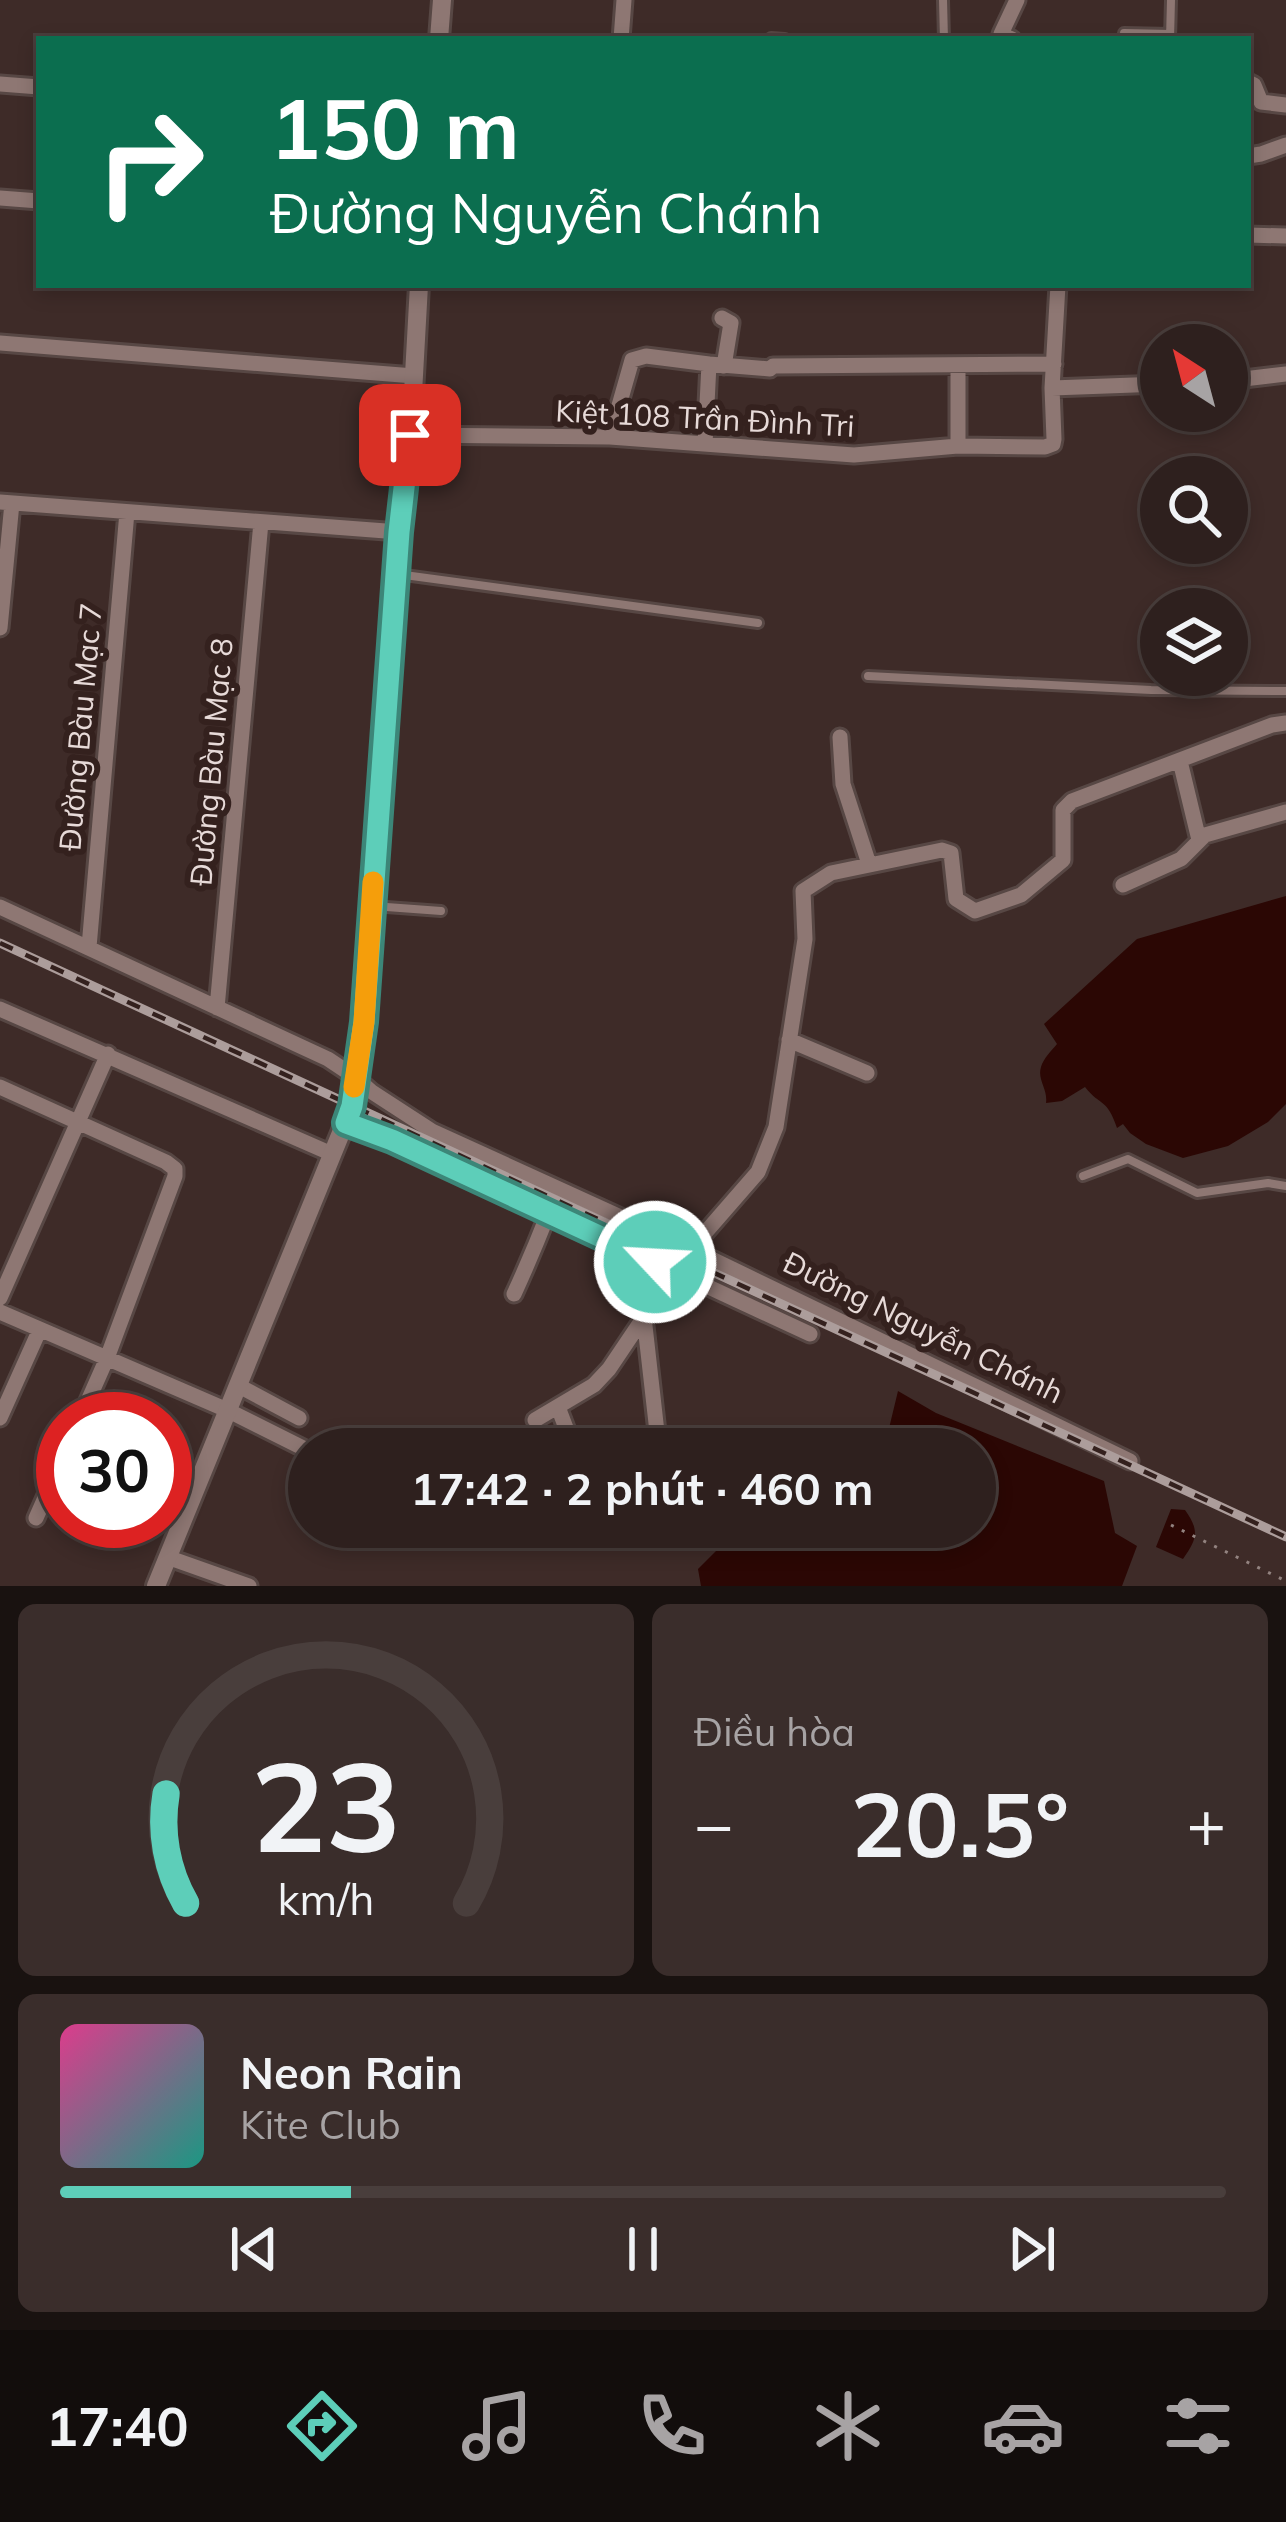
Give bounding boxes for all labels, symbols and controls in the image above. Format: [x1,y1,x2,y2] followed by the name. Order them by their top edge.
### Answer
[270,75,520,180] text: 150 m
[72,84,228,240] icon: right
[270,179,822,247] text: Đường Nguyễn Chánh
[1140,324,1248,432] north arrow
[1140,324,1248,696] map controls
[359,384,461,486] pin
[555,391,855,445] street label: Kiệt 108 Trần Đình Tri
[377,402,443,468] icon: arrive
[1140,456,1248,564] button: search
[1140,588,1248,696] button: layers
[50,602,110,852] street label: Đường Bàu Mạc 7
[181,637,241,887] street label: Đường Bàu Mạc 8
[592,1199,718,1325] position arrow
[777,1243,1070,1411] street label: Đường Nguyễn Chánh
[36,1392,192,1548] speed limit sign: 30
[410,1460,874,1516] text: 17:42 · 2 phút · 460 m
[694,1707,855,1756] text: Điều hòa
[251,1727,401,1883] text: 23
[851,1767,1069,1880] text: 20.5°
[694,1782,734,1865] text: −
[1186,1782,1226,1865] text: +
[277,1872,375,1926] text: km/h
[240,2044,463,2100] text: Neon Rain
[240,2100,401,2149] text: Kite Club
[221,2216,287,2282] icon: previous
[610,2216,676,2282] icon: pause
[999,2216,1065,2282] icon: next
[280,2384,364,2468] icon: directions
[455,2384,539,2468] icon: music
[630,2384,714,2468] icon: phone
[806,2384,890,2468] icon: climate
[981,2384,1065,2468] icon: car
[1156,2384,1240,2468] icon: filters
[46,2392,189,2460] text: 17:40

